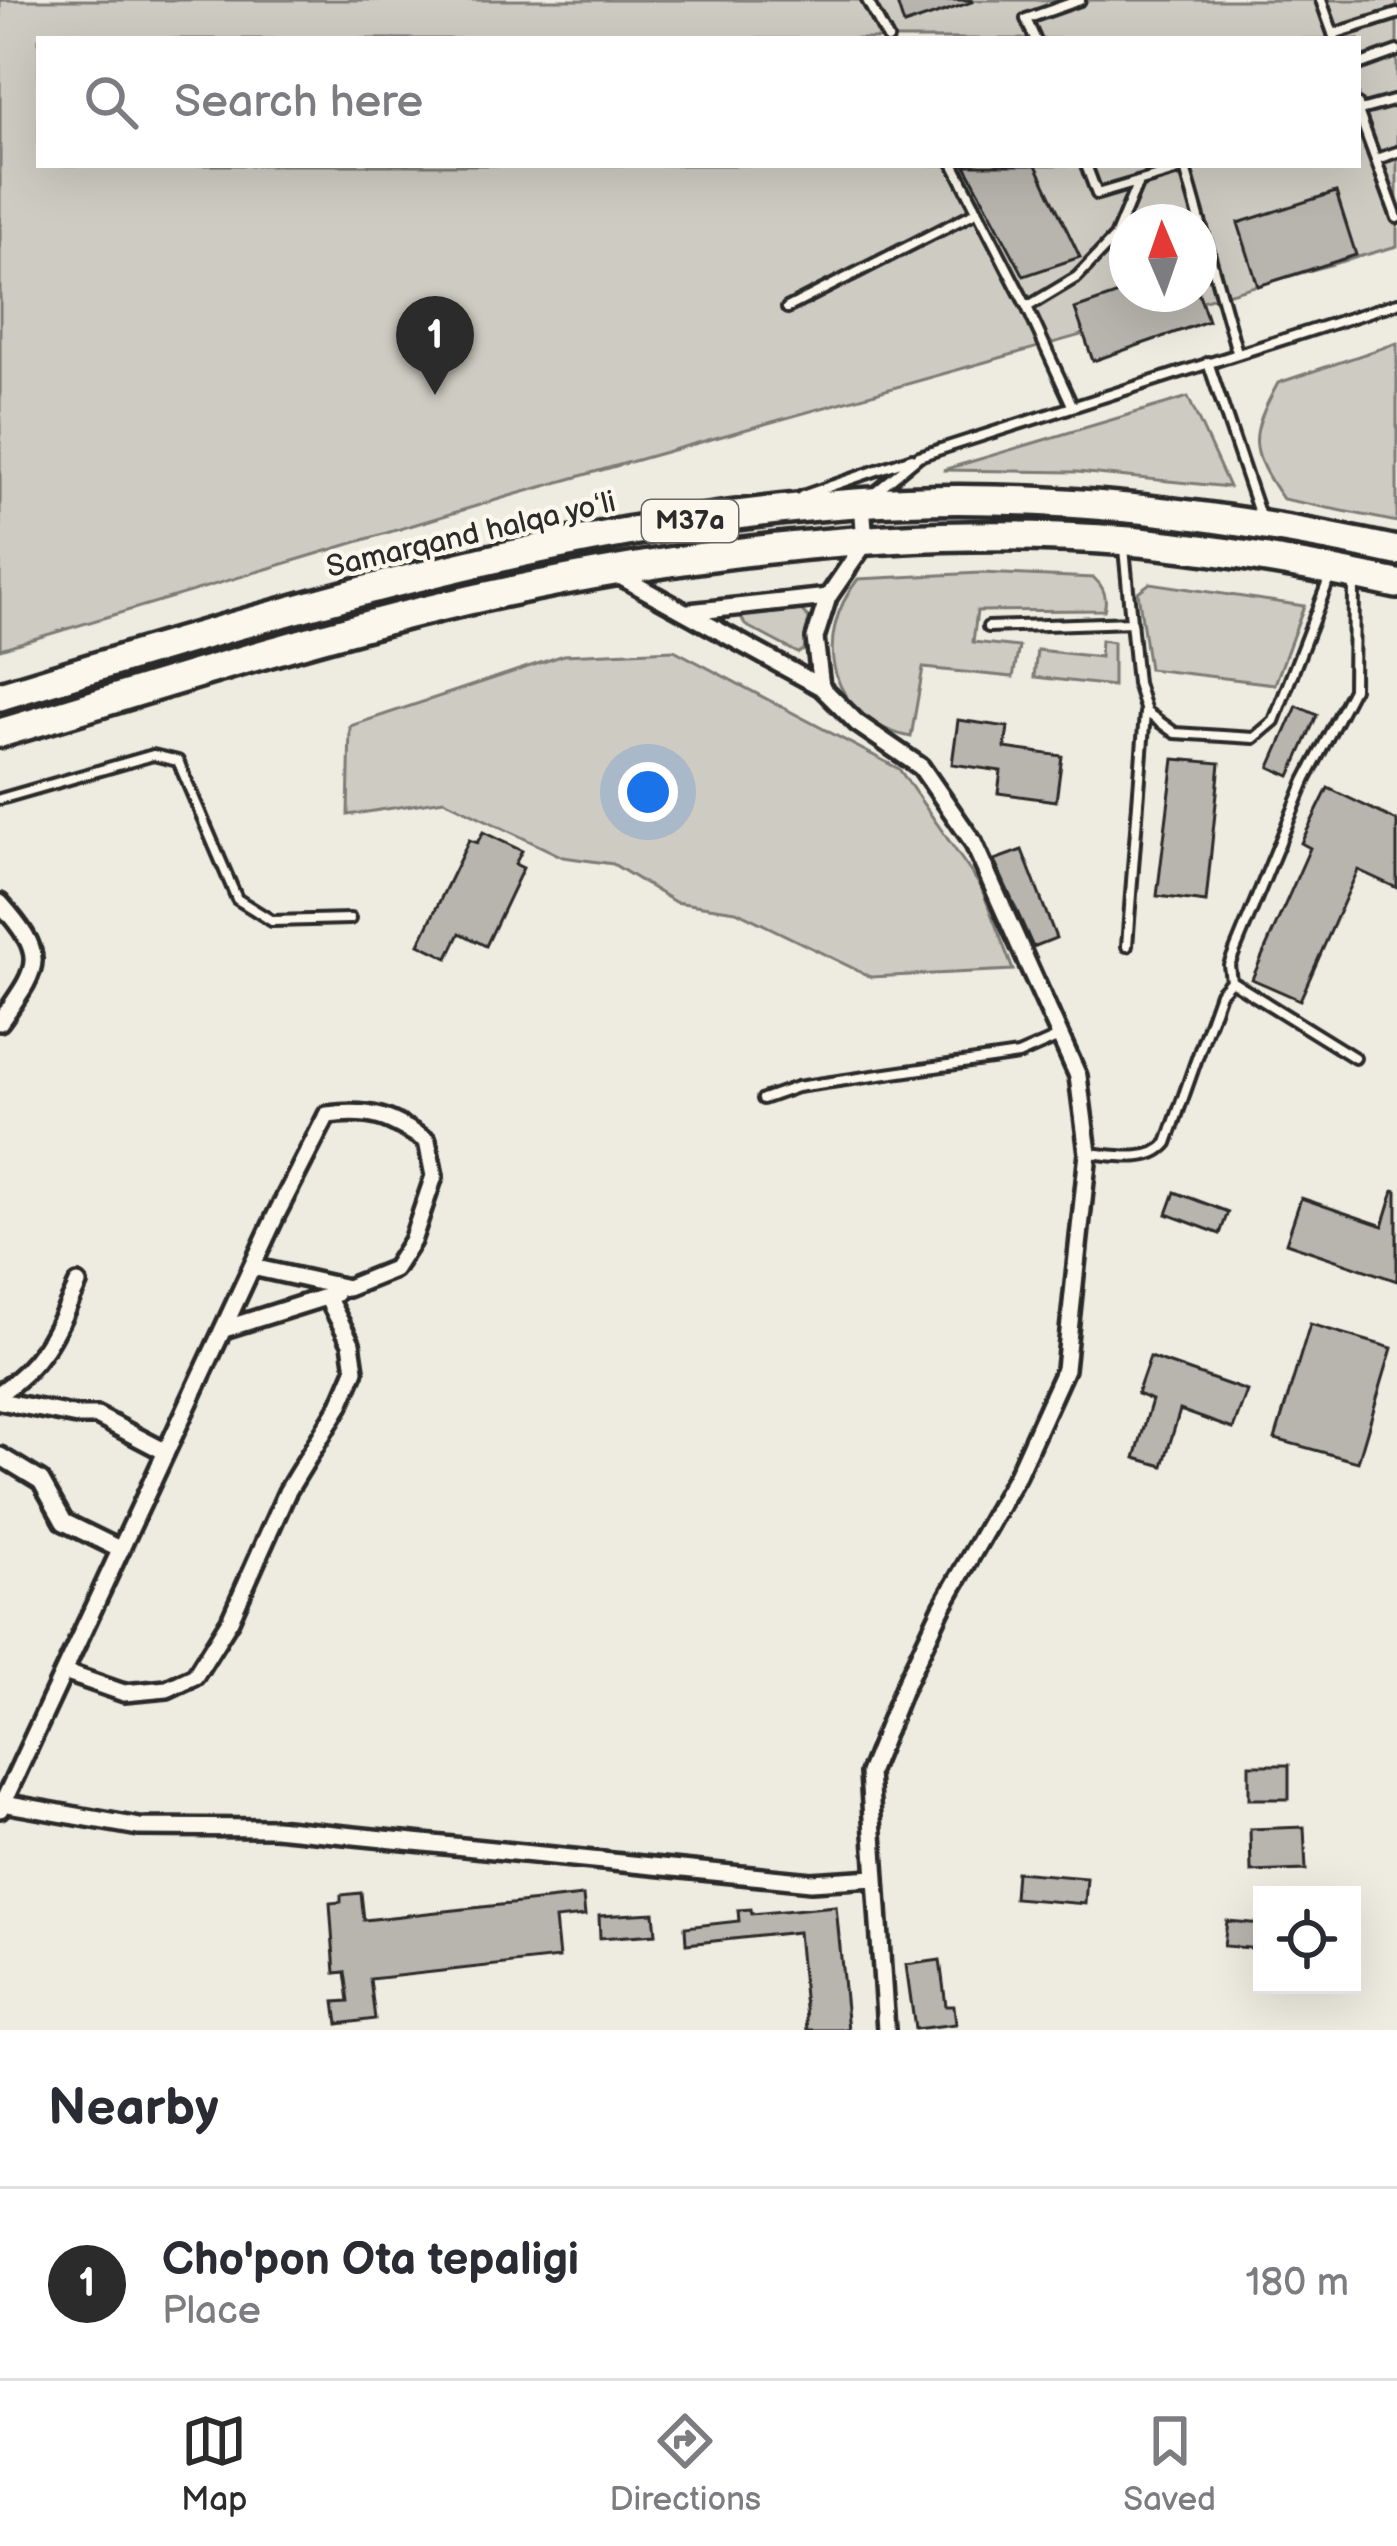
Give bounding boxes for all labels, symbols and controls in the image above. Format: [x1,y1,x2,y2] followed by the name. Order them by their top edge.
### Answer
[36,36,1361,168] search box
[78,69,144,135] icon: search
[174,75,423,130] text: Search here
[1109,204,1217,312] north arrow
[396,296,474,395] pin: 1
[323,484,619,586] street label: Samarqand halqa yoʻli
[642,500,738,542] road number: M37a
[618,762,678,822] your location
[1253,1886,1361,1994] map controls
[1253,1886,1361,1994] button: locate
[48,2078,219,2139] text: Nearby
[162,2233,579,2288] text: Cho'pon Ota tepaligi
[79,2260,95,2307] text: 1
[1245,2260,1349,2307] text: 180 m
[162,2288,261,2335] text: Place
[181,2408,247,2520] tab: Map
[610,2408,761,2520] tab: Directions
[1123,2408,1216,2520] tab: Saved

